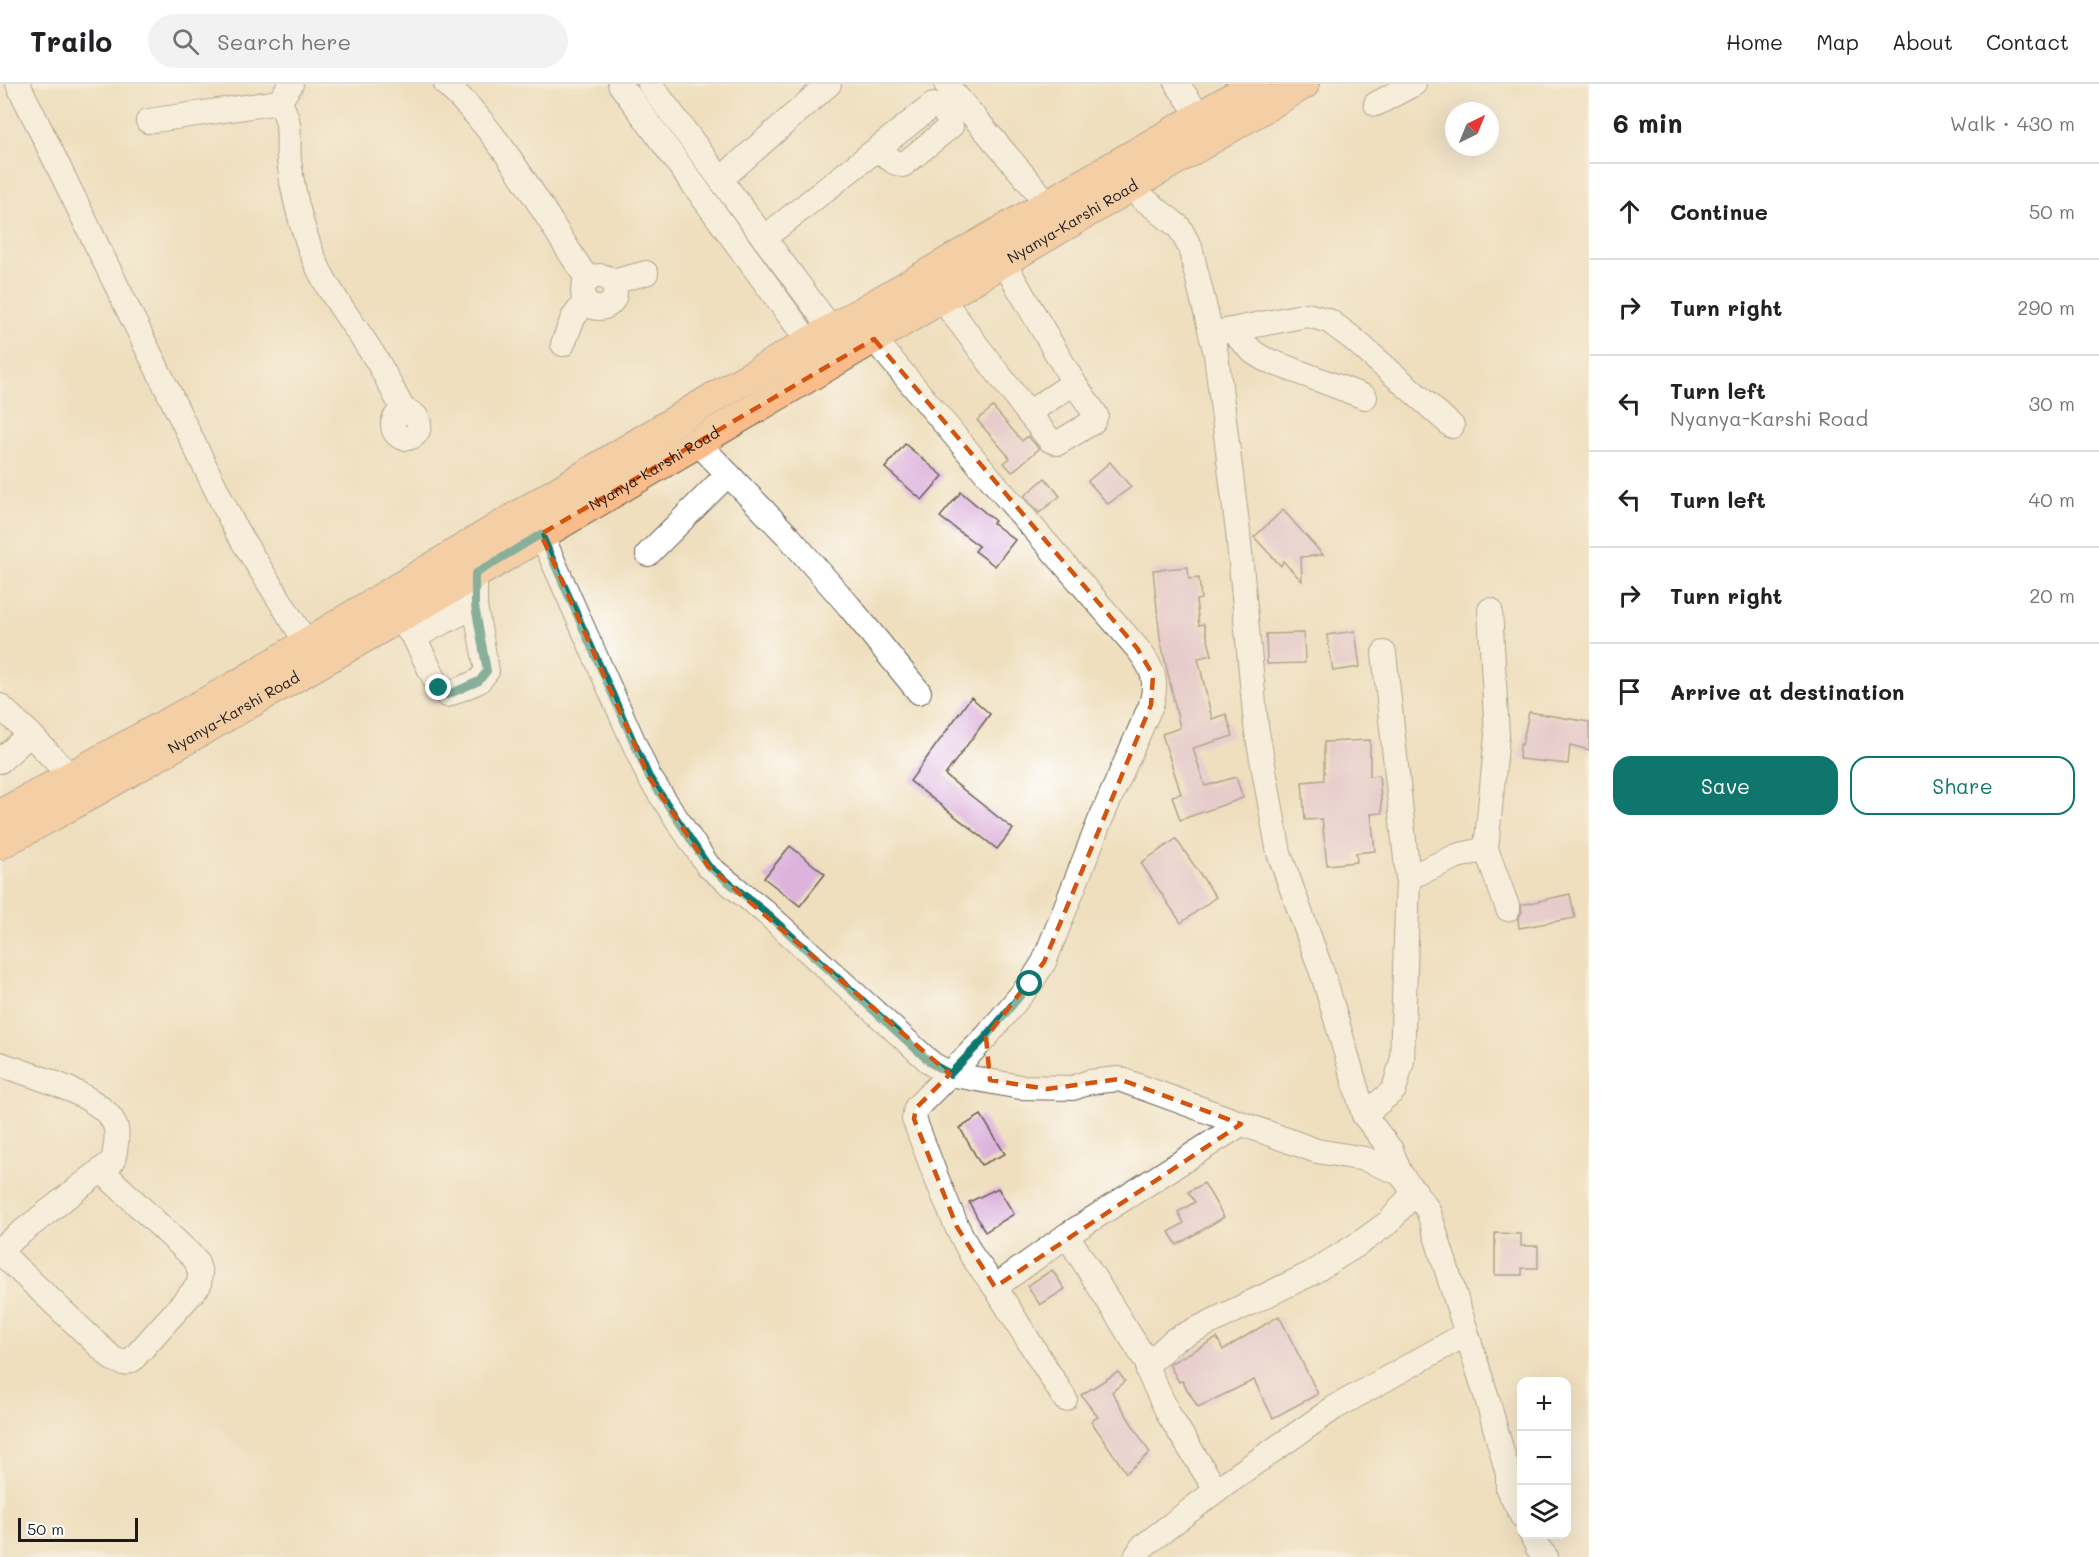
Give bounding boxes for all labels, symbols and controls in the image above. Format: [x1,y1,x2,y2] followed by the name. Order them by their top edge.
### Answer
[148,14,568,68] search box
[30,23,112,59] text: Trailo
[169,25,202,58] icon: search
[217,27,351,56] text: Search here
[1726,28,1783,55] text: Home
[1816,28,1859,55] text: Map
[1892,28,1953,55] text: About
[1986,28,2069,55] text: Contact
[1445,102,1499,156] north arrow
[1613,106,1682,140] text: 6 min
[1950,110,2075,136] text: Walk · 430 m
[1003,175,1141,268] street label: Nyanya-Karshi Road
[1613,195,1646,228] icon: ahead
[1670,197,1768,226] text: Continue
[2029,198,2075,224] text: 50 m
[1613,291,1646,324] icon: right
[1670,293,1782,322] text: Turn right
[2017,294,2075,320] text: 290 m
[1670,376,1766,405] text: Turn left
[1613,387,1646,420] icon: left
[2029,390,2075,416] text: 30 m
[1670,405,1868,431] text: Nyanya-Karshi Road
[585,422,723,515] street label: Nyanya-Karshi Road
[1613,483,1646,516] icon: left
[1670,485,1766,514] text: Turn left
[2029,486,2075,512] text: 40 m
[1613,579,1646,612] icon: right
[1670,581,1782,610] text: Turn right
[2029,582,2075,608] text: 20 m
[164,667,303,758] street label: Nyanya-Karshi Road
[425,674,451,700] route end
[1613,675,1646,708] icon: arrive
[1670,677,1905,706] text: Arrive at destination
[1613,756,1838,815] button: Save
[1850,756,2075,815] button: Share
[1016,970,1042,996] route start
[1517,1377,1571,1539] map controls
[1517,1377,1571,1431] button: +
[1517,1431,1571,1485] button: −
[1517,1485,1571,1539] button: layers
[18,1515,138,1542] scale bar
[27,1518,64,1539] text: 50 m

